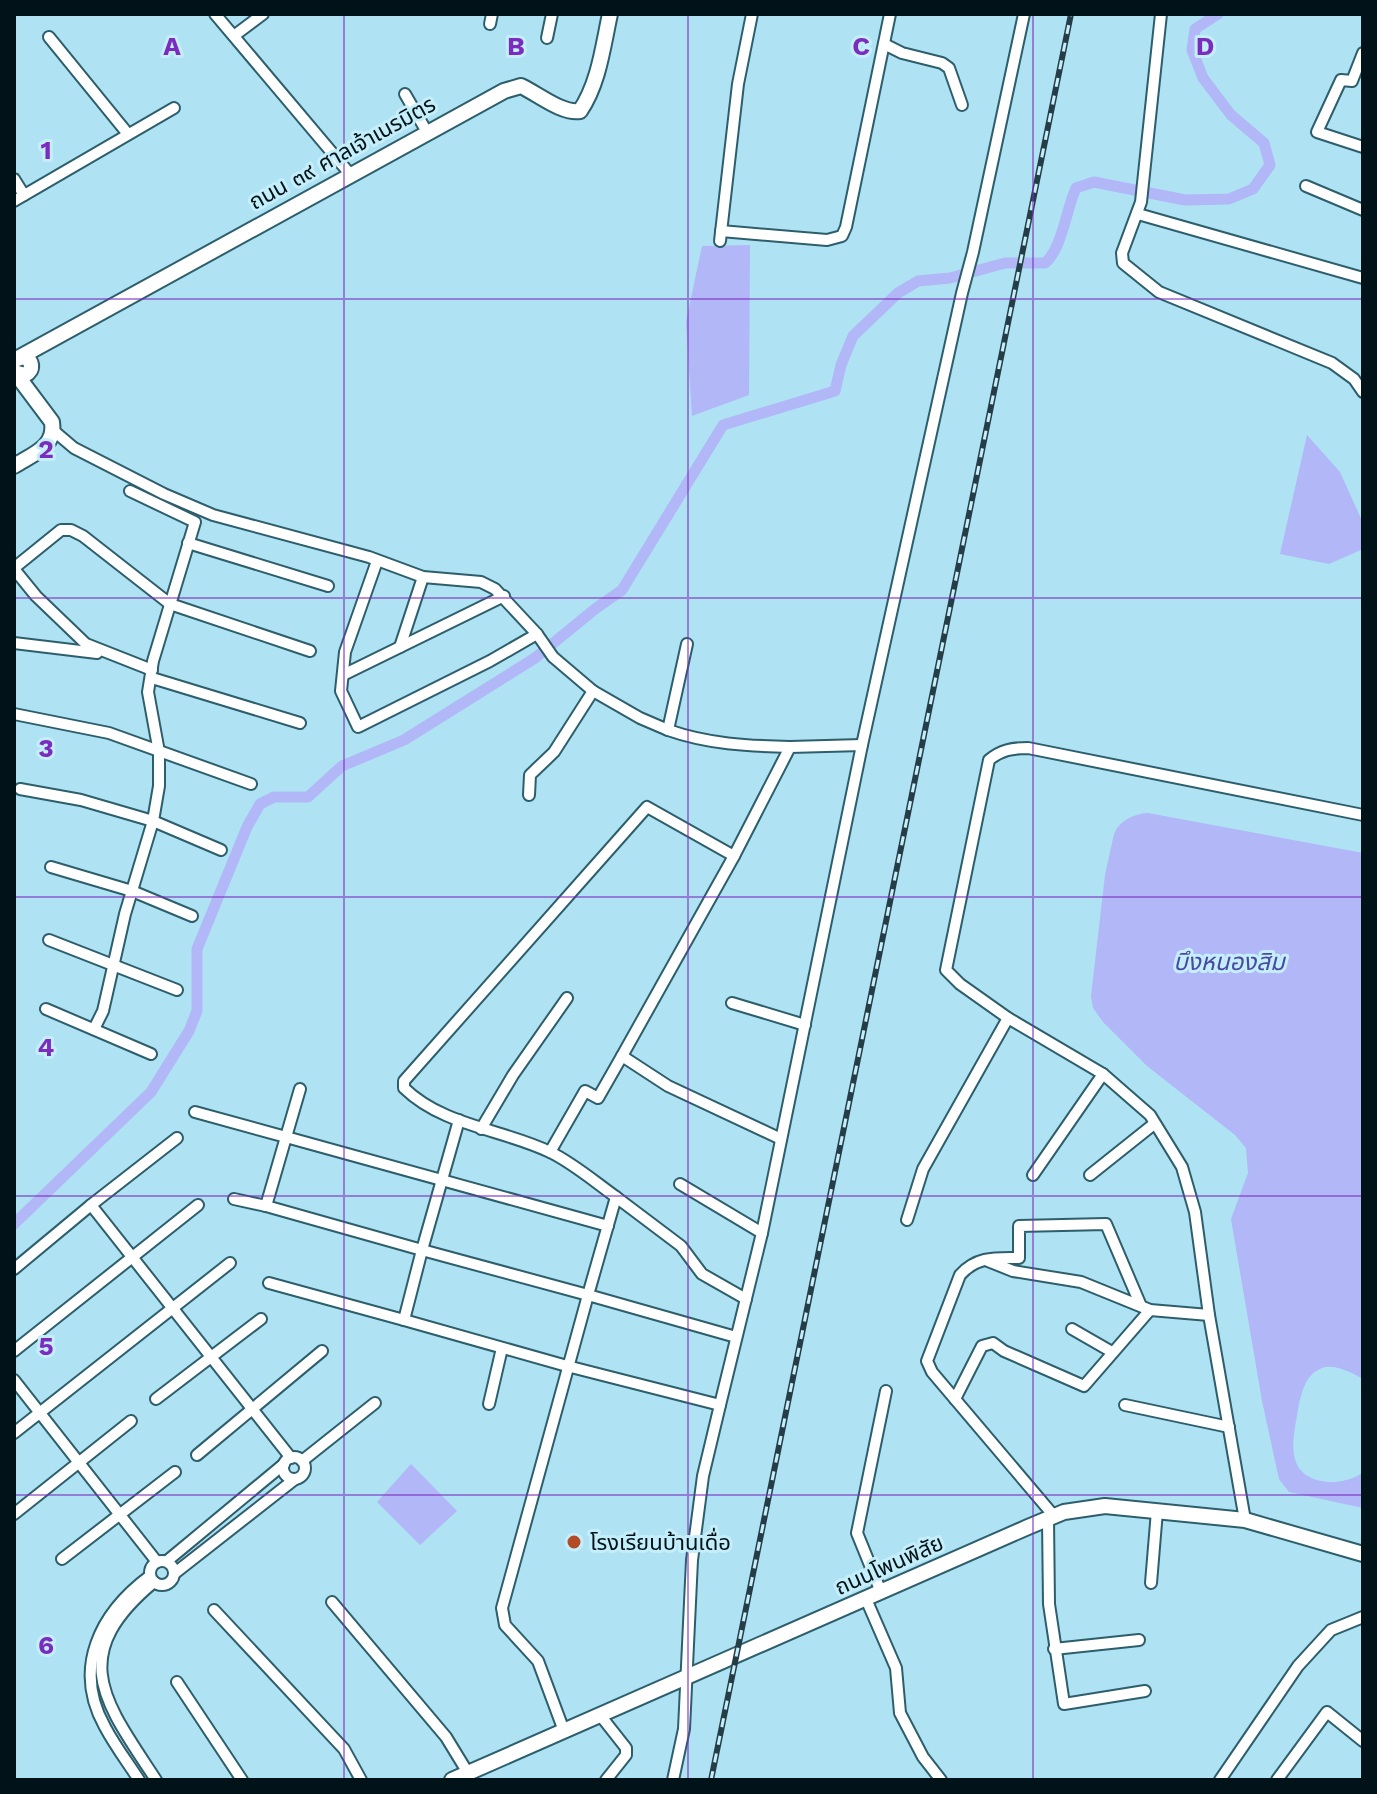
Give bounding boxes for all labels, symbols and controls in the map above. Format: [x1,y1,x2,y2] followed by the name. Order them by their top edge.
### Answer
[163,31,181,61] text: A
[507,31,525,61] text: B
[852,31,870,61] text: C
[1196,31,1214,61] text: D
[244,91,440,215] street label: ถนน ๓๙ ศาลเจ้าเนรมิตร
[40,135,52,165] text: 1
[38,434,54,464] text: 2
[38,733,54,763] text: 3
[1173,948,1287,976] water label: บึงหนองสิม
[38,1032,55,1062] text: 4
[38,1331,54,1361] text: 5
[590,1527,731,1555] place label: โรงเรียนบ้านเดื่อ
[831,1530,947,1600] street label: ถนนโพนพิสัย
[565,1533,583,1551] marker: โรงเรียนบ้านเดื่อ
[38,1630,54,1660] text: 6

